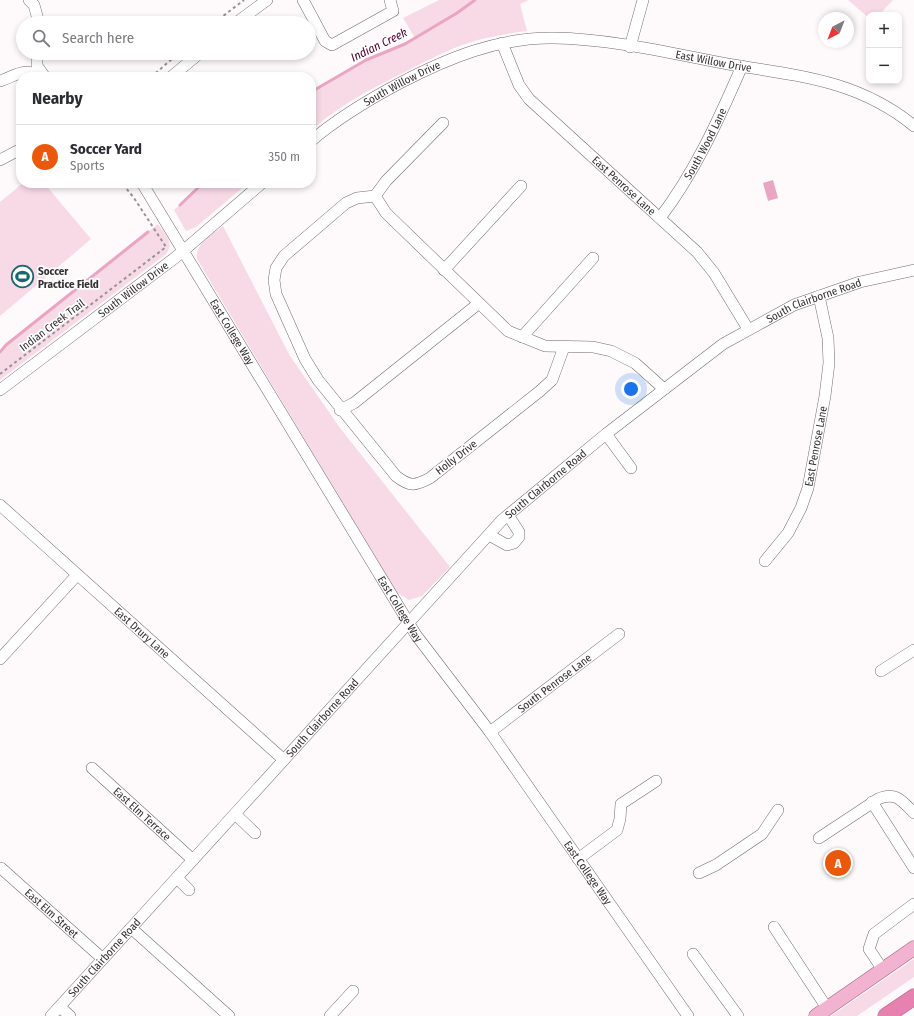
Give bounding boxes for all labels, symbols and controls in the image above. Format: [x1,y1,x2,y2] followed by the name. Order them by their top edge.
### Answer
[818,12,854,48] north arrow
[866,12,902,84] map controls
[866,12,902,48] button: +
[16,16,316,60] search box
[348,25,410,65] water label: Indian Creek
[30,27,52,49] icon: search
[62,29,134,47] text: Search here
[674,48,752,75] street label: East Willow Drive
[866,48,902,84] button: −
[361,58,442,109] street label: South Willow Drive
[32,88,83,109] text: Nearby
[681,106,729,182] street label: South Wood Lane
[70,140,142,158] text: Soccer Yard
[41,149,49,164] text: A
[268,149,300,164] text: 350 m
[589,154,658,218] street label: East Penrose Lane
[70,158,105,173] text: Sports
[96,259,171,320] street label: South Willow Drive
[10,264,36,290] sports icon: Soccer Practice Field
[38,265,99,291] place label: Soccer Practice Field
[764,276,863,326] street label: South Clairborne Road
[17,297,87,354] street label: Indian Creek Trail
[207,297,257,367] street label: East College Way
[621,379,641,399] your location
[802,405,830,488] street label: East Penrose Lane
[433,437,480,478] street label: Holly Drive
[503,447,589,522] street label: South Clairborne Road
[375,574,425,645] street label: East College Way
[111,605,172,661] street label: East Drury Lane
[515,651,594,716] street label: South Penrose Lane
[284,676,361,760] street label: South Clairborne Road
[111,785,173,844] street label: East Elm Terrace
[561,839,614,907] street label: East College Way
[825,848,851,878] pin: A
[22,886,81,941] street label: East Elm Street
[66,916,143,1000] street label: South Clairborne Road

